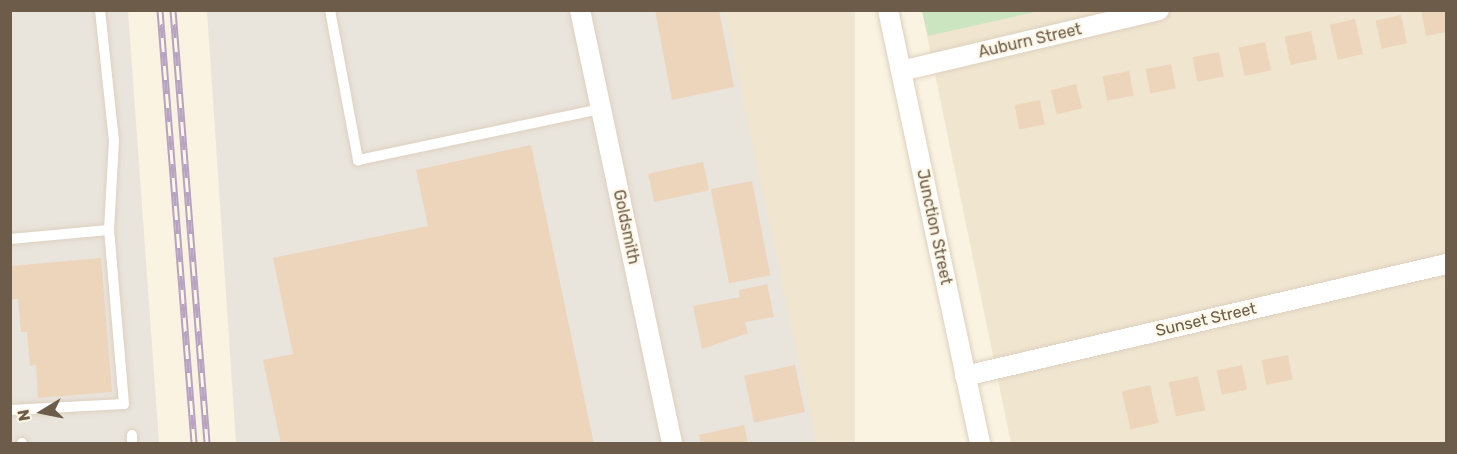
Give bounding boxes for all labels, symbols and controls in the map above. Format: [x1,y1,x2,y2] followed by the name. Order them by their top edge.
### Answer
[977,20,1083,62] street label: Auburn Street
[912,168,956,286] street label: Junction Street
[609,188,643,266] street label: Goldsmith
[1154,299,1258,341] street label: Sunset Street
[12,382,72,442] north arrow
[13,408,34,423] text: N

